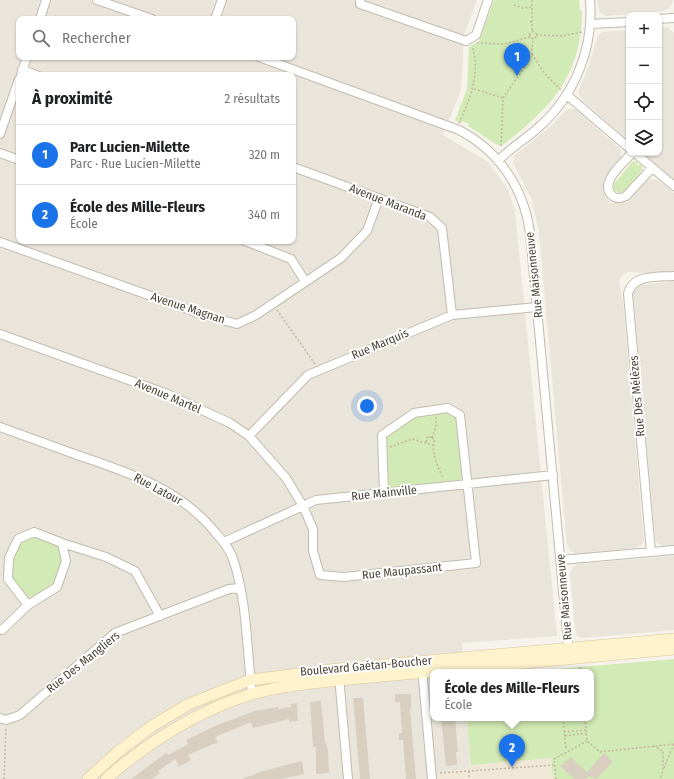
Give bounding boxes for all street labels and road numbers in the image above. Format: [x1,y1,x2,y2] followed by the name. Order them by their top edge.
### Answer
[347,181,429,223] street label: Avenue Maranda
[523,231,545,319] street label: Rue Maisonneuve
[149,289,227,327] street label: Avenue Magnan
[349,326,411,362] street label: Rue Marquis
[626,355,648,437] street label: Rue Des Mélèzes
[133,376,203,416] street label: Avenue Martel
[131,470,185,508] street label: Rue Latour
[351,483,418,503] street label: Rue Mainville
[553,553,575,641] street label: Rue Maisonneuve
[361,560,443,582] street label: Rue Maupassant
[44,628,122,696] street label: Rue Des Mangliers
[300,653,433,679] street label: Boulevard Gaétan-Boucher

